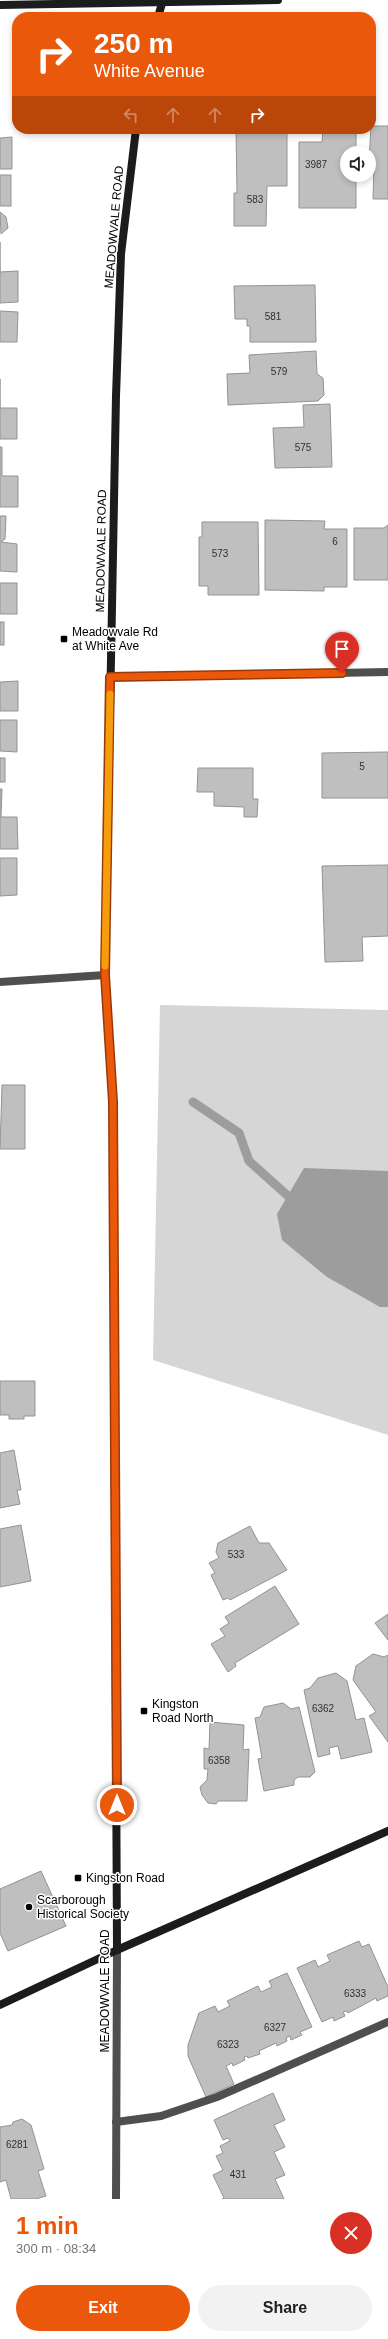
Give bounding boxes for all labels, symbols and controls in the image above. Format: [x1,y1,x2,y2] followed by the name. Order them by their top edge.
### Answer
[28,28,80,80] icon: right
[94,28,173,59] text: 250 m
[94,61,205,81] text: White Avenue
[120,104,142,126] icon: left
[162,104,184,126] icon: ahead
[204,104,226,126] icon: ahead
[246,104,268,126] icon: right
[340,146,376,182] map controls
[340,146,376,182] button: sound
[305,159,328,170] house number: 3987
[102,165,126,289] street label: MEADOWVALE ROAD
[247,194,264,205] house number: 583
[265,311,282,322] house number: 581
[271,366,288,377] house number: 579
[295,442,312,453] house number: 575
[93,489,109,613] street label: MEADOWVALE ROAD
[332,536,338,547] house number: 6
[212,548,229,559] house number: 573
[72,625,158,653] place label: Meadowvale Rd at White Ave
[325,632,359,673] pin
[59,634,69,644] marker: Meadowvale Rd at White Ave
[331,638,353,660] icon: arrive
[359,761,365,772] house number: 5
[228,1549,245,1560] house number: 533
[152,1697,213,1725] place label: Kingston Road North
[312,1703,335,1714] house number: 6362
[139,1706,149,1716] marker: Kingston Road North
[208,1755,231,1766] house number: 6358
[96,1784,138,1826] position arrow
[86,1871,165,1885] place label: Kingston Road
[73,1873,83,1883] marker: Kingston Road
[37,1893,129,1921] place label: Scarborough Historical Society
[24,1902,34,1912] marker: Scarborough Historical Society
[98,1929,112,2053] street label: MEADOWVALE ROAD
[344,1988,367,1999] house number: 6333
[264,2022,287,2033] house number: 6327
[217,2039,240,2050] house number: 6323
[6,2139,29,2150] house number: 6281
[230,2169,247,2180] house number: 431
[16,2212,79,2239] text: 1 min
[330,2212,372,2254] button: close
[16,2241,96,2256] text: 300 m · 08:34
[16,2285,190,2331] button: Exit
[198,2285,372,2331] button: Share

